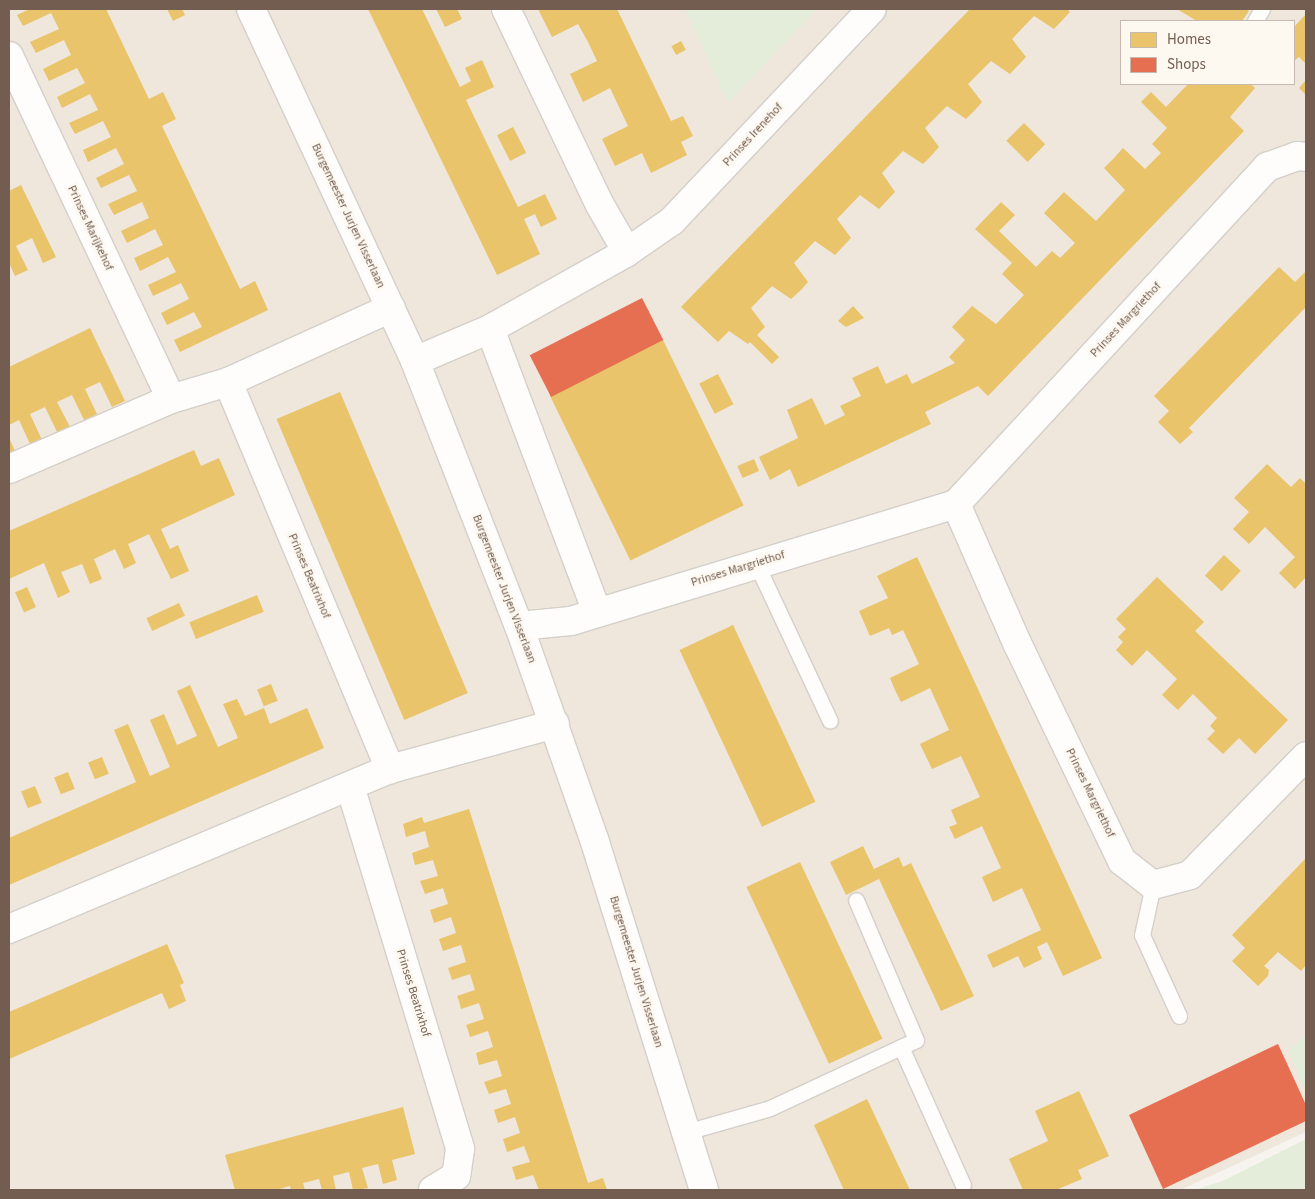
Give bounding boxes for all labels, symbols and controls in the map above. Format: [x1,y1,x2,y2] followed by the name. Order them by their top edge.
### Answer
[1120,20,1295,85] legend
[1167,29,1211,50] text: Homes
[1167,54,1206,75] text: Shops
[720,100,786,170] street label: Prinses Irenehof
[308,141,388,291] street label: Burgemeester Jurjen Visserlaan
[64,183,116,273] street label: Prinses Marijkehof
[1088,280,1164,360] street label: Prinses Margriethof
[469,513,539,665] street label: Burgemeester Jurjen Visserlaan
[285,531,333,621] street label: Prinses Beatrixhof
[689,548,787,590] street label: Prinses Margriethof
[1062,746,1118,840] street label: Prinses Margriethof
[606,894,666,1050] street label: Burgemeester Jurjen Visserlaan
[393,948,433,1038] street label: Prinses Beatrixhof

